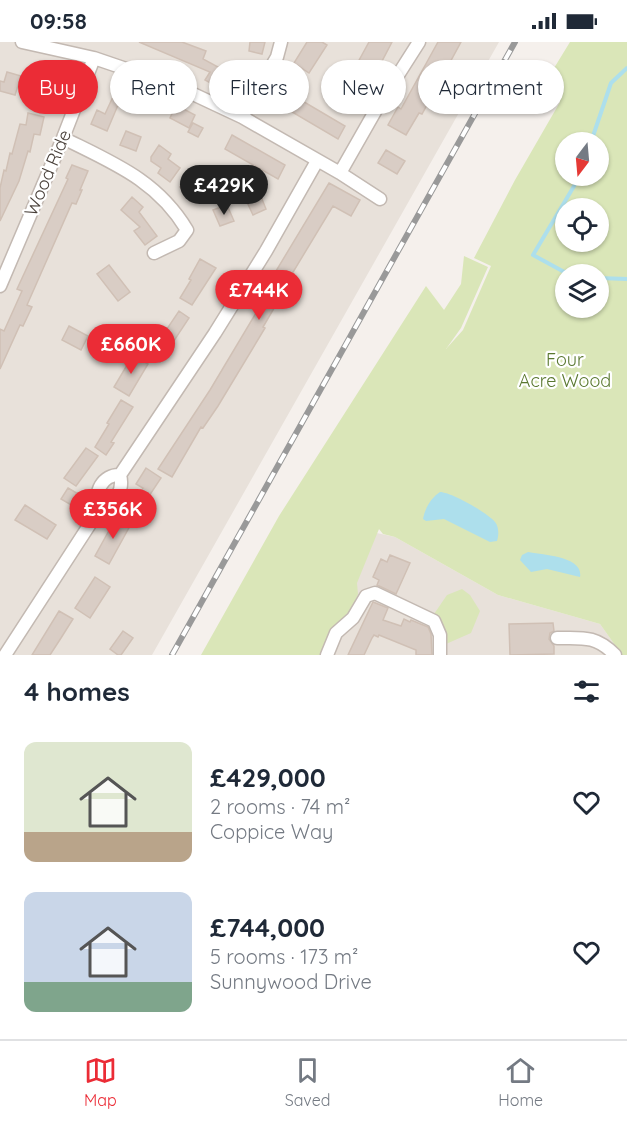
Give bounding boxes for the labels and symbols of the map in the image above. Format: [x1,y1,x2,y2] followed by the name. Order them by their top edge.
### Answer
[19,126,76,219] street label: Wood Ride
[555,132,609,186] north arrow
[182,165,266,216] pin: £429K
[217,270,301,321] pin: £744K
[89,324,173,375] pin: £660K
[519,348,611,392] park label: Four Acre Wood
[71,489,155,540] pin: £356K

